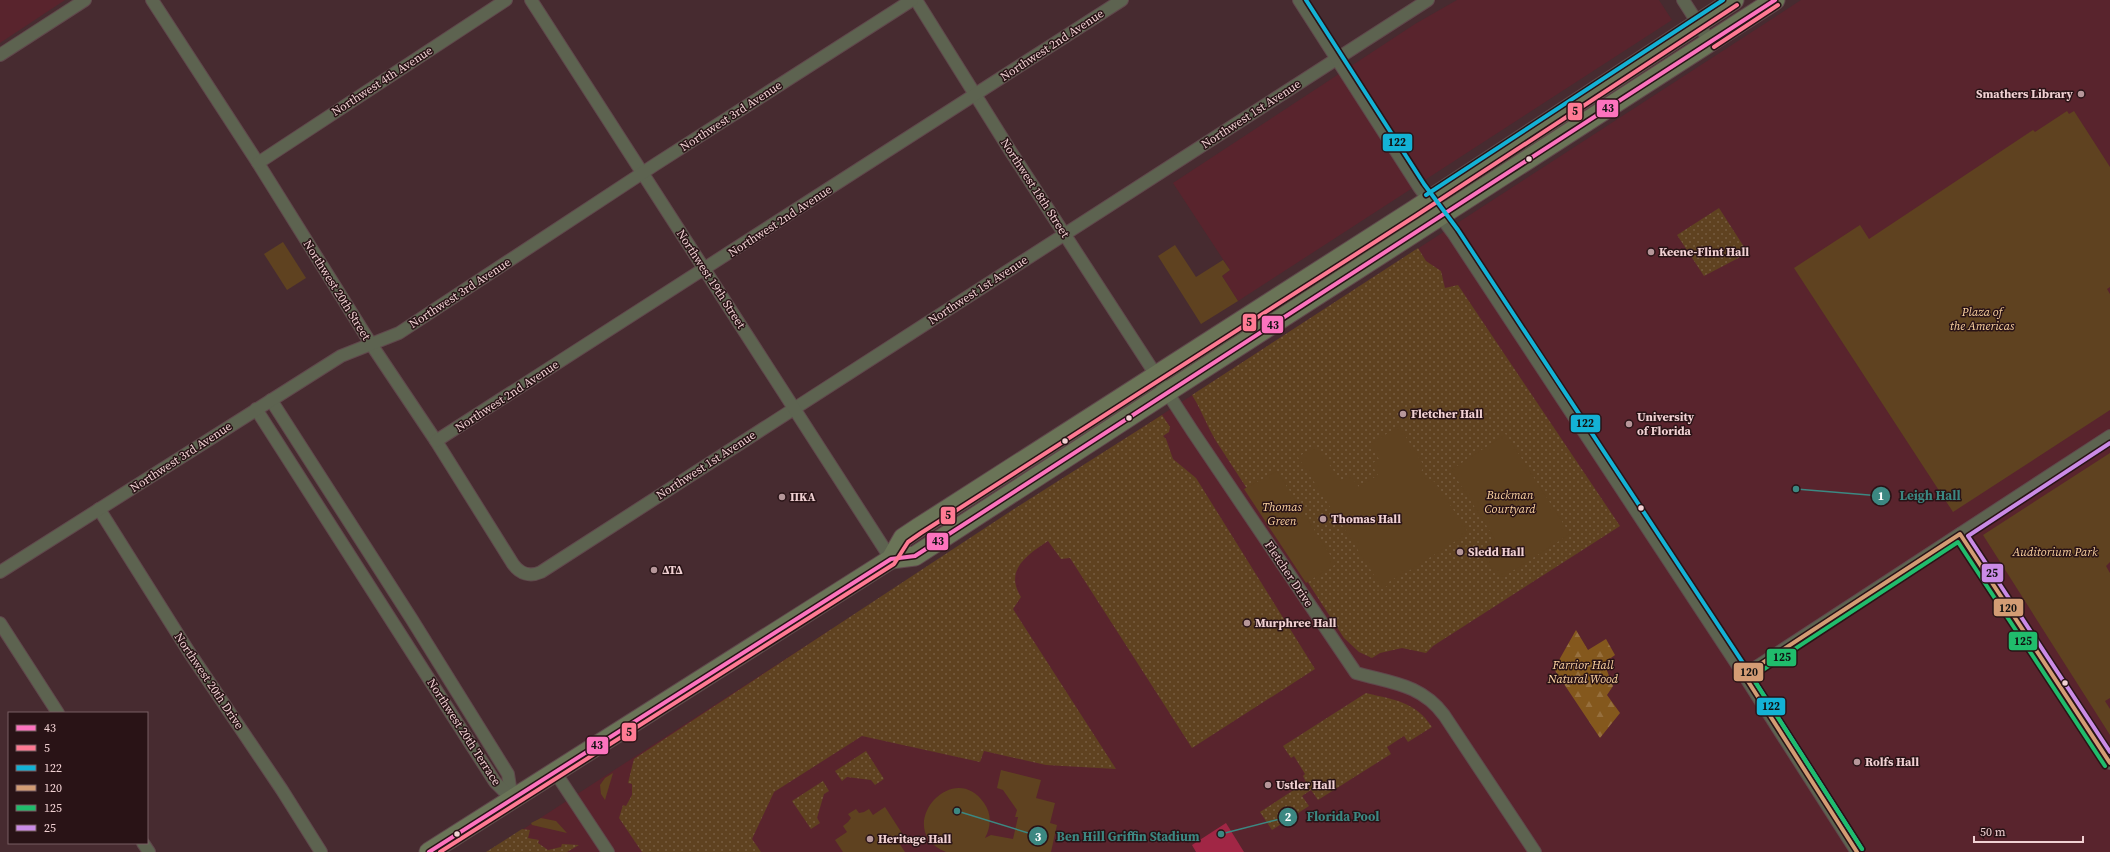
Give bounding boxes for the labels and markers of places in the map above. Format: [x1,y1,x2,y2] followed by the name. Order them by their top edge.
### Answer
[1976,86,2074,102] place label: Smathers Library
[2076,89,2086,99] marker: Smathers Library
[1524,154,1534,164] unlabelled marker
[1659,244,1749,260] place label: Keene-Flint Hall
[1646,247,1656,257] marker: Keene-Flint Hall
[1411,406,1483,422] place label: Fletcher Hall
[1398,409,1408,419] marker: Fletcher Hall
[1637,409,1695,439] place label: University of Florida
[1124,413,1134,423] unlabelled marker
[1624,419,1634,429] marker: University of Florida
[1060,436,1070,446] unlabelled marker
[1871,483,1969,508] callout: Leigh Hall
[790,489,816,505] place label: ΠΚΑ
[777,492,787,502] marker: ΠΚΑ
[1636,503,1646,513] unlabelled marker
[1331,511,1401,527] place label: Thomas Hall
[1318,514,1328,524] marker: Thomas Hall
[1468,544,1525,560] place label: Sledd Hall
[1455,547,1465,557] marker: Sledd Hall
[662,562,683,578] place label: ΔΤΔ
[649,565,659,575] marker: ΔΤΔ
[1255,615,1337,631] place label: Murphree Hall
[1242,618,1252,628] marker: Murphree Hall
[2060,678,2070,688] unlabelled marker
[1865,754,1919,770] place label: Rolfs Hall
[1852,757,1862,767] marker: Rolfs Hall
[1276,777,1336,793] place label: Ustler Hall
[1263,780,1273,790] marker: Ustler Hall
[1278,804,1387,829] callout: Florida Pool
[1028,824,1208,849] callout: Ben Hill Griffin Stadium
[452,829,462,839] unlabelled marker
[878,831,951,847] place label: Heritage Hall
[865,834,875,844] marker: Heritage Hall

